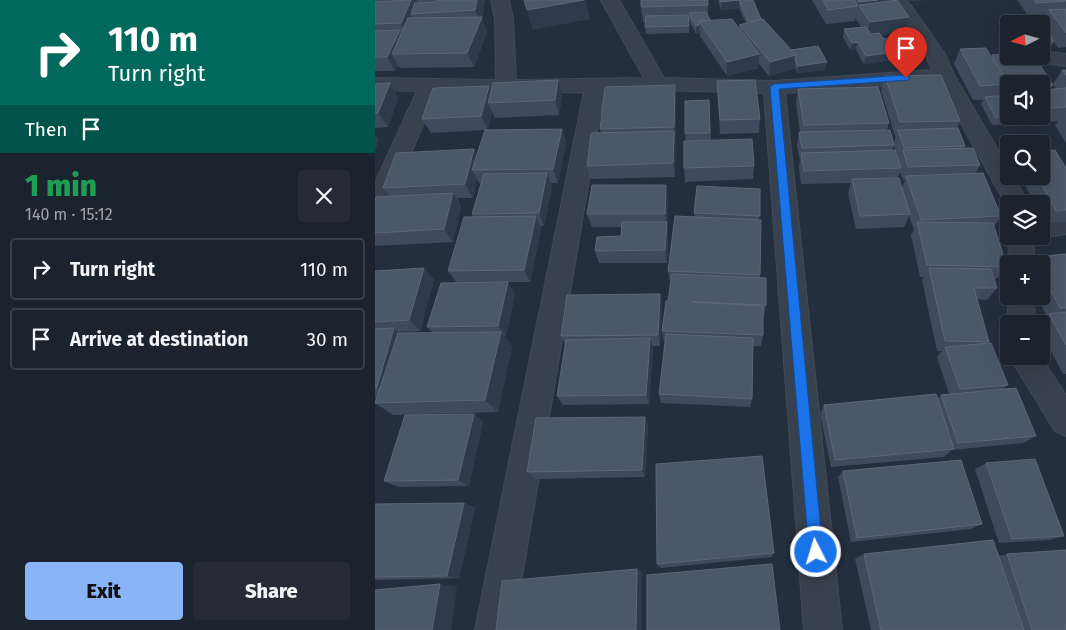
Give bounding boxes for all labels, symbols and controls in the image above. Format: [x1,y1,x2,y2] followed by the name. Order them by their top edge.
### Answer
[1000,15,1050,65] north arrow
[1000,15,1050,365] map controls
[108,18,198,60] text: 110 m
[25,20,90,85] icon: right
[885,27,927,78] pin
[892,34,920,62] icon: arrive
[108,60,205,87] text: Turn right
[1000,75,1050,125] button: sound
[77,115,105,143] icon: arrive
[25,118,67,141] text: Then
[1000,135,1050,185] button: search
[25,168,97,204] text: 1 min
[298,170,350,222] button: close
[1000,195,1050,245] button: layers
[25,205,113,224] text: 140 m · 15:12
[27,255,55,283] icon: right
[1000,255,1050,305] button: +
[70,258,155,281] text: Turn right
[300,258,348,281] text: 110 m
[1000,315,1050,365] button: −
[27,325,55,353] icon: arrive
[70,328,249,351] text: Arrive at destination
[307,328,348,351] text: 30 m
[789,525,841,577] position arrow
[25,562,183,620] button: Exit
[193,562,350,620] button: Share

